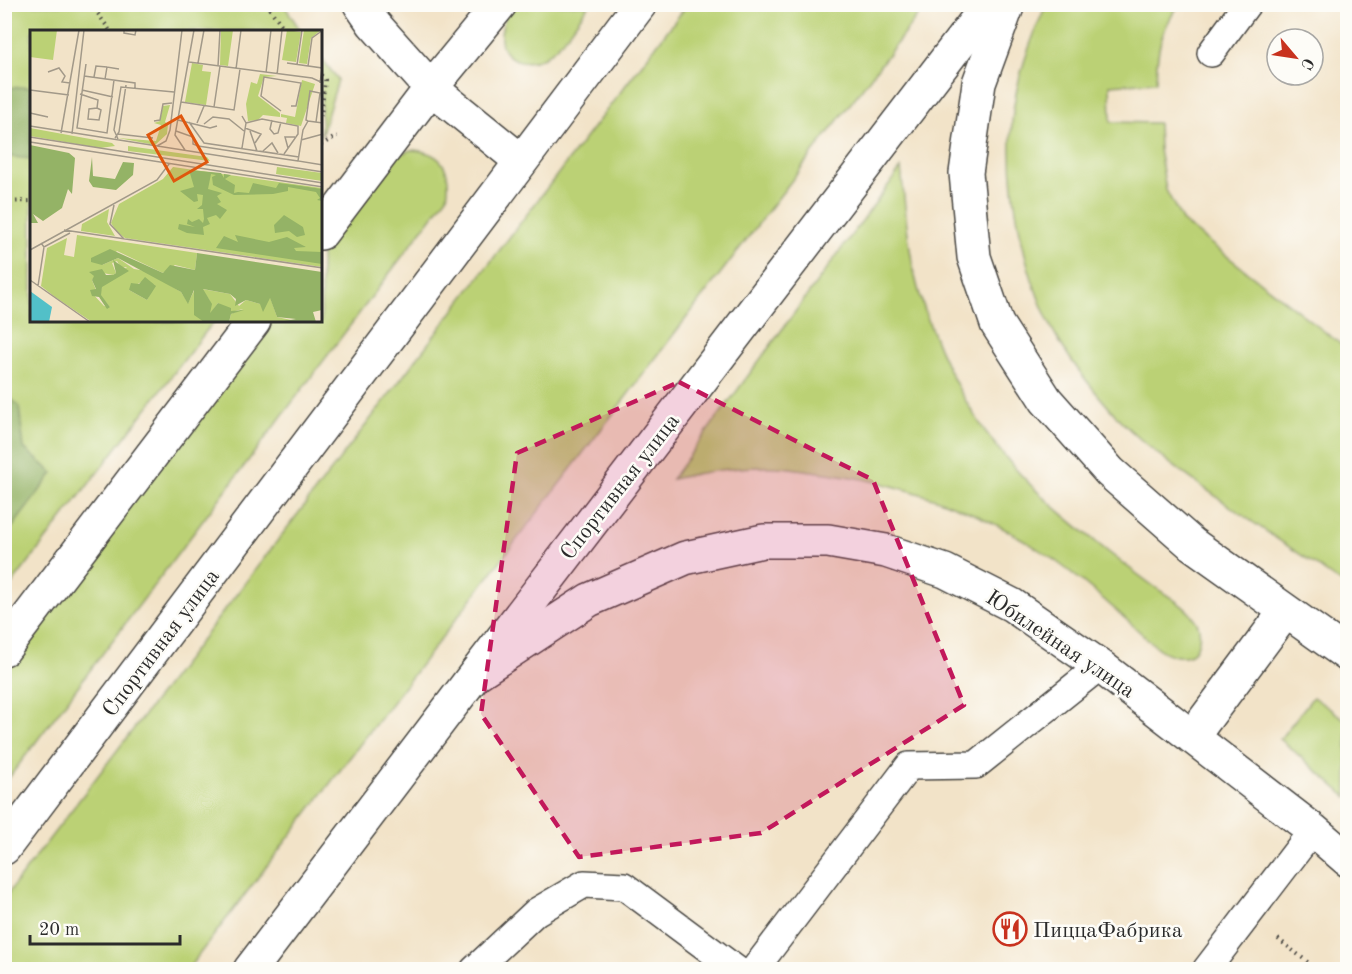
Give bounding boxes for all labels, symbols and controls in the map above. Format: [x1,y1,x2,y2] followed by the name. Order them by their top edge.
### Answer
[1265,27,1325,87] north arrow
[30,30,322,322] inset map
[1297,55,1316,72] text: С
[557,410,684,564] street label: Спортивная улица
[99,565,224,721] street label: Спортивная улица
[981,587,1139,703] street label: Юбилейная улица
[30,908,180,946] scale bar
[992,911,1028,947] restaurant icon: ПиццаФабрика
[1033,920,1183,942] place label: ПиццаФабрика
[39,921,79,939] text: 20 m

